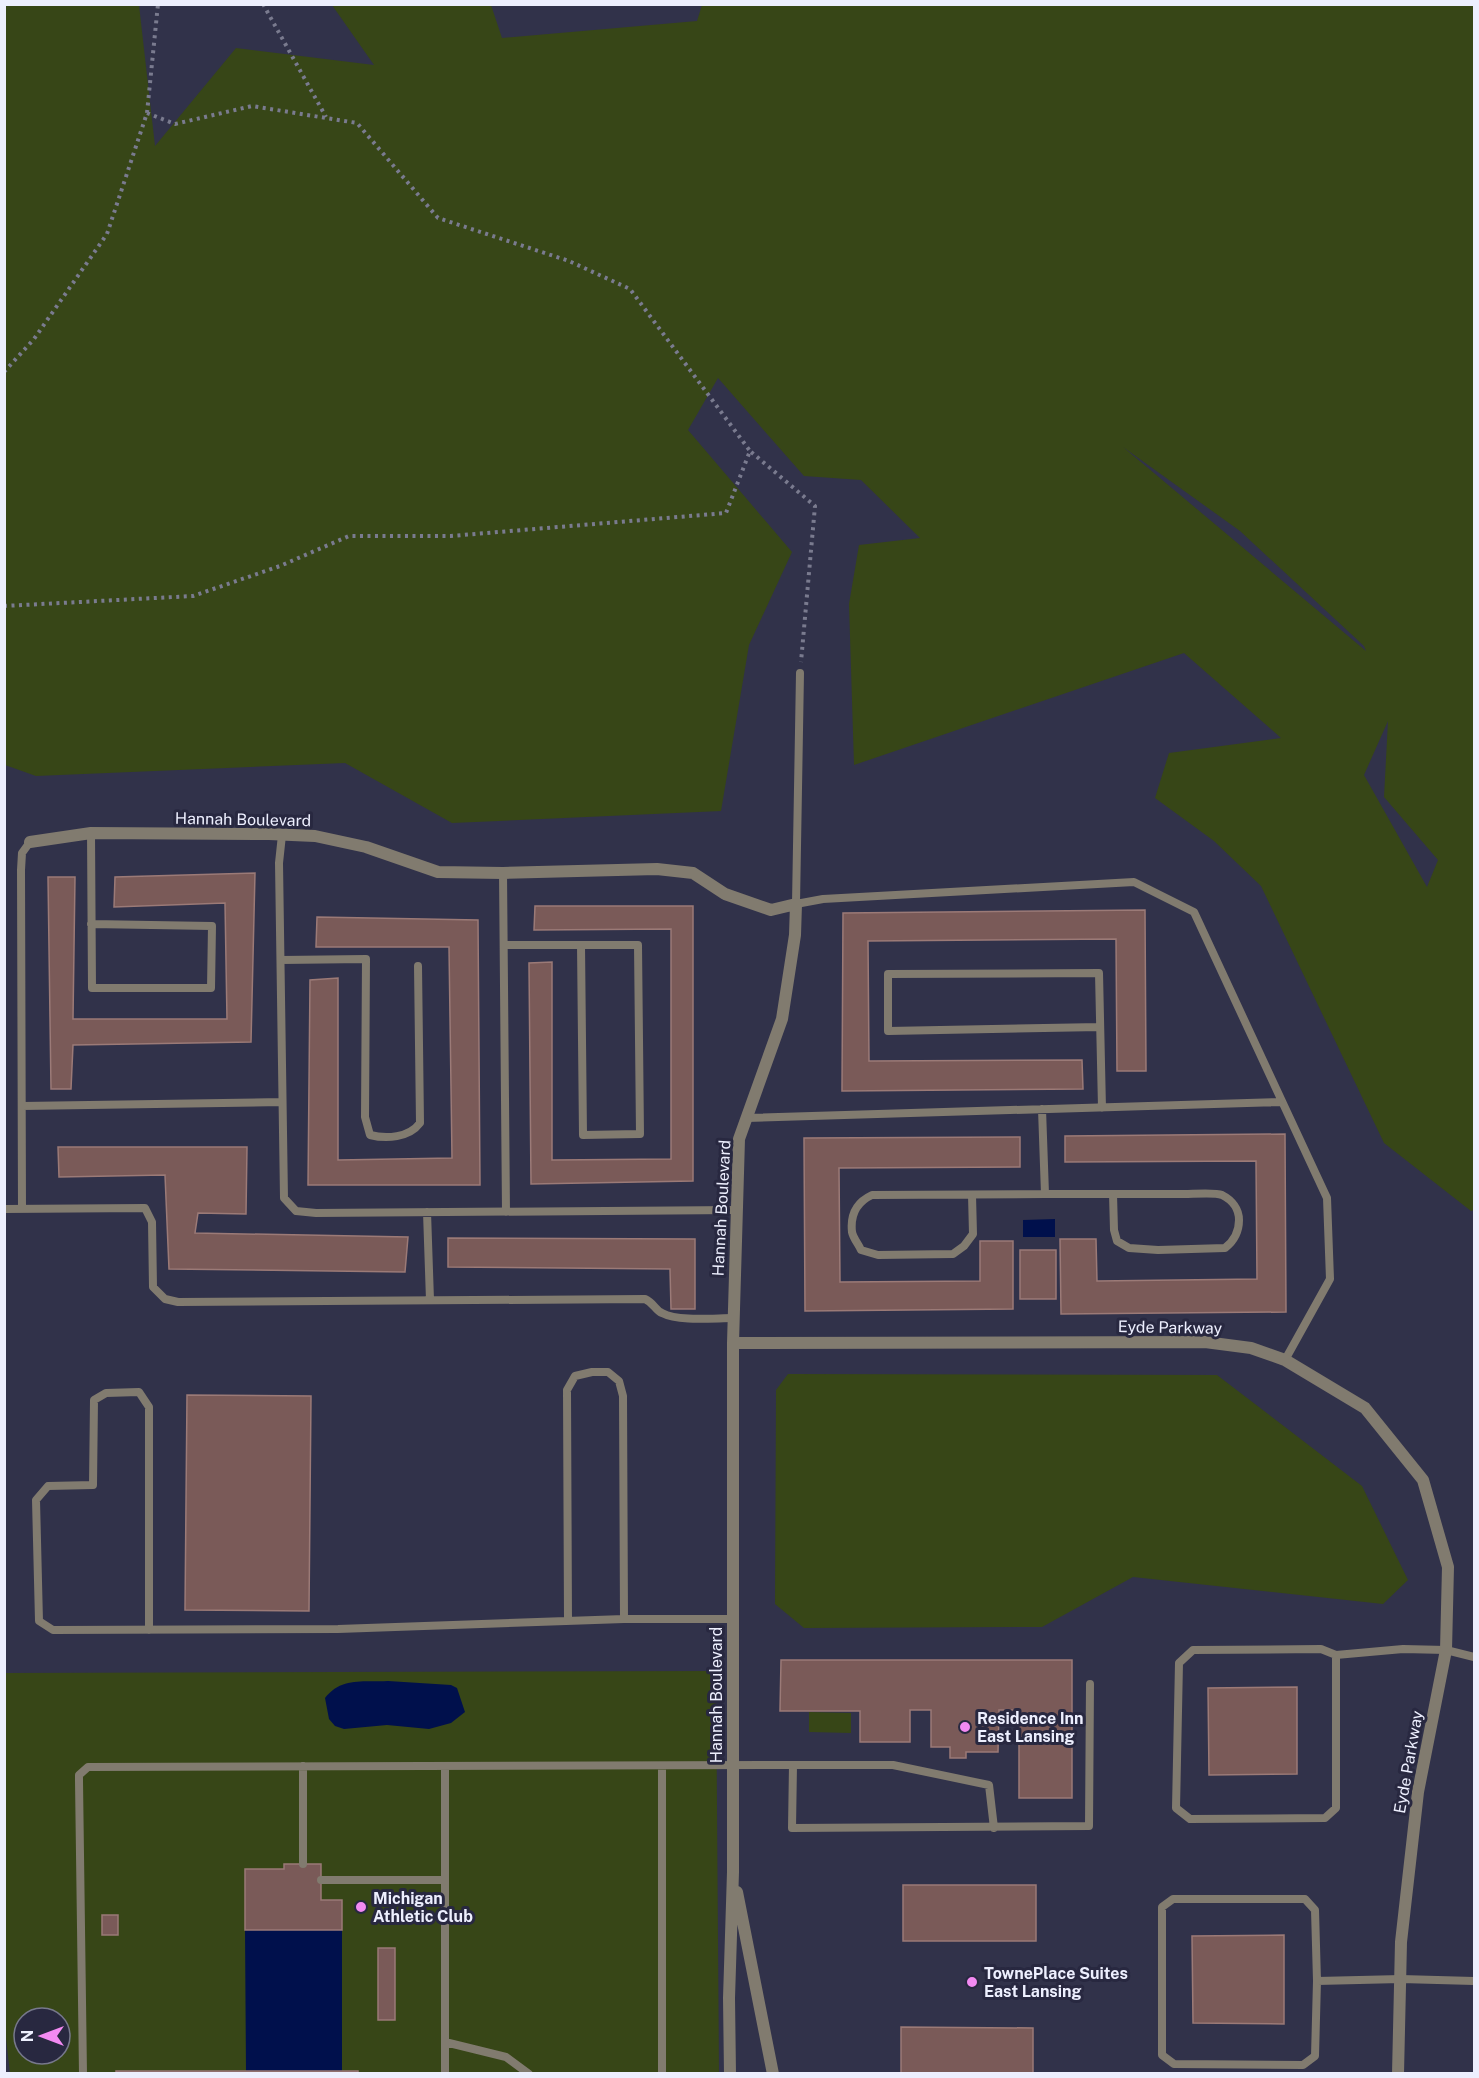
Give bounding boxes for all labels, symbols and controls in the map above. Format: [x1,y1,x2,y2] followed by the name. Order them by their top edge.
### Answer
[175,809,311,830] street label: Hannah Boulevard
[708,1139,735,1277] street label: Hannah Boulevard
[1118,1317,1223,1338] street label: Eyde Parkway
[707,1627,726,1763] street label: Hannah Boulevard
[977,1709,1084,1746] place label: Residence Inn East Lansing
[1390,1709,1427,1815] street label: Eyde Parkway
[958,1720,972,1734] marker: Residence Inn East Lansing
[373,1889,473,1926] place label: Michigan Athletic Club
[354,1900,368,1914] marker: Michigan Athletic Club
[984,1964,1128,2001] place label: TownePlace Suites East Lansing
[965,1975,979,1989] marker: TownePlace Suites East Lansing
[12,2006,72,2066] north arrow
[18,2030,37,2042] text: N

